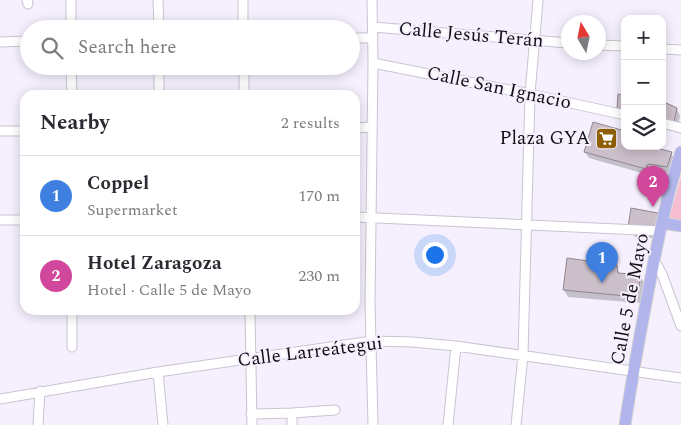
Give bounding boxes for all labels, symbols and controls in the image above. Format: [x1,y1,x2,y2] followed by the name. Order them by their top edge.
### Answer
[397,14,545,56] street label: Calle Jesús Terán
[561,15,606,60] north arrow
[621,15,666,150] map controls
[621,15,666,60] button: +
[20,20,360,75] search box
[78,33,177,62] text: Search here
[38,34,66,62] icon: search
[424,59,574,117] street label: Calle San Ignacio
[621,60,666,105] button: −
[621,105,666,150] button: layers
[40,107,110,139] text: Nearby
[281,111,340,135] text: 2 results
[499,124,590,153] place label: Plaza GYA
[594,126,618,150] supermarket icon: Plaza GYA
[637,166,669,207] pin: 2
[87,169,149,198] text: Coppel
[52,184,60,208] text: 1
[298,184,340,208] text: 170 m
[87,198,178,222] text: Supermarket
[603,231,657,367] street label: Calle 5 de Mayo
[422,242,448,268] your location
[586,242,618,283] pin: 1
[87,249,222,278] text: Hotel Zaragoza
[52,264,60,288] text: 2
[298,264,340,288] text: 230 m
[87,278,251,302] text: Hotel · Calle 5 de Mayo
[236,329,384,375] street label: Calle Larreátegui

